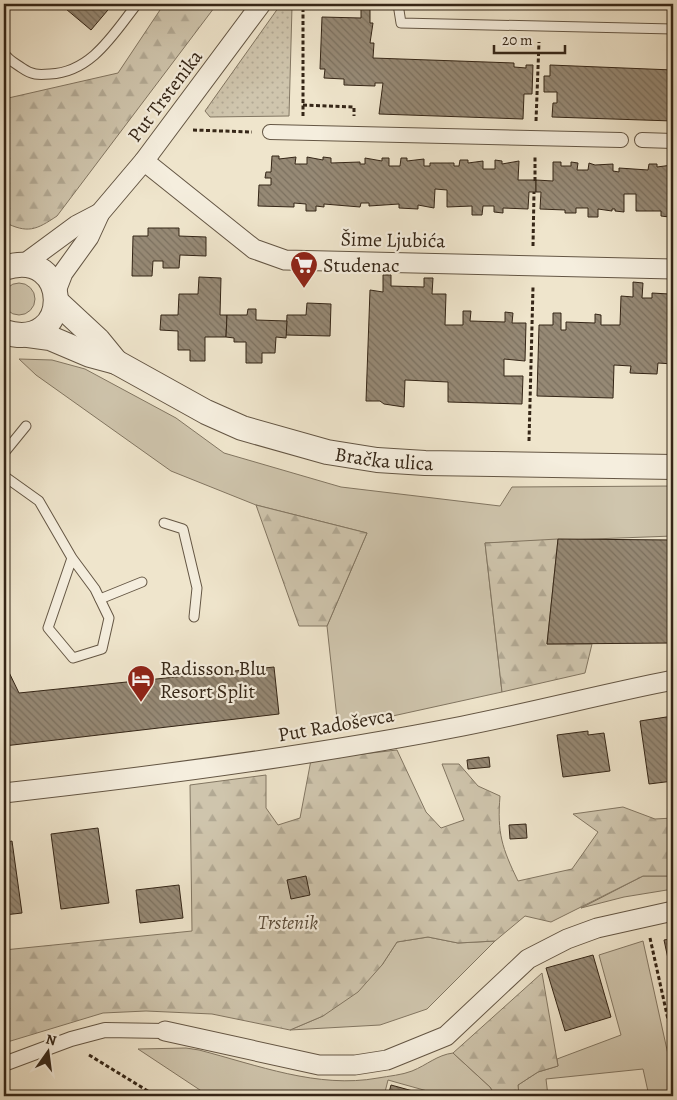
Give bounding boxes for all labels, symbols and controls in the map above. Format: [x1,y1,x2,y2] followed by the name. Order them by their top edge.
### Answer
[494,22,566,54] scale bar
[502,30,533,50] text: 20 m
[121,44,209,148] street label: Put Trstenika
[340,226,446,254] street label: Šime Ljubića
[289,250,319,289] supermarket icon: Studenac
[323,252,399,279] place label: Studenac
[333,440,434,477] street label: Bračka ulica
[160,655,266,705] place label: Radisson Blu Resort Split
[126,664,156,703] hotel icon: Radisson Blu Resort Split
[276,701,397,748] street label: Put Radoševca
[258,909,318,936] park label: Trstenik
[22,1028,72,1078] north arrow
[44,1029,58,1050] text: N

